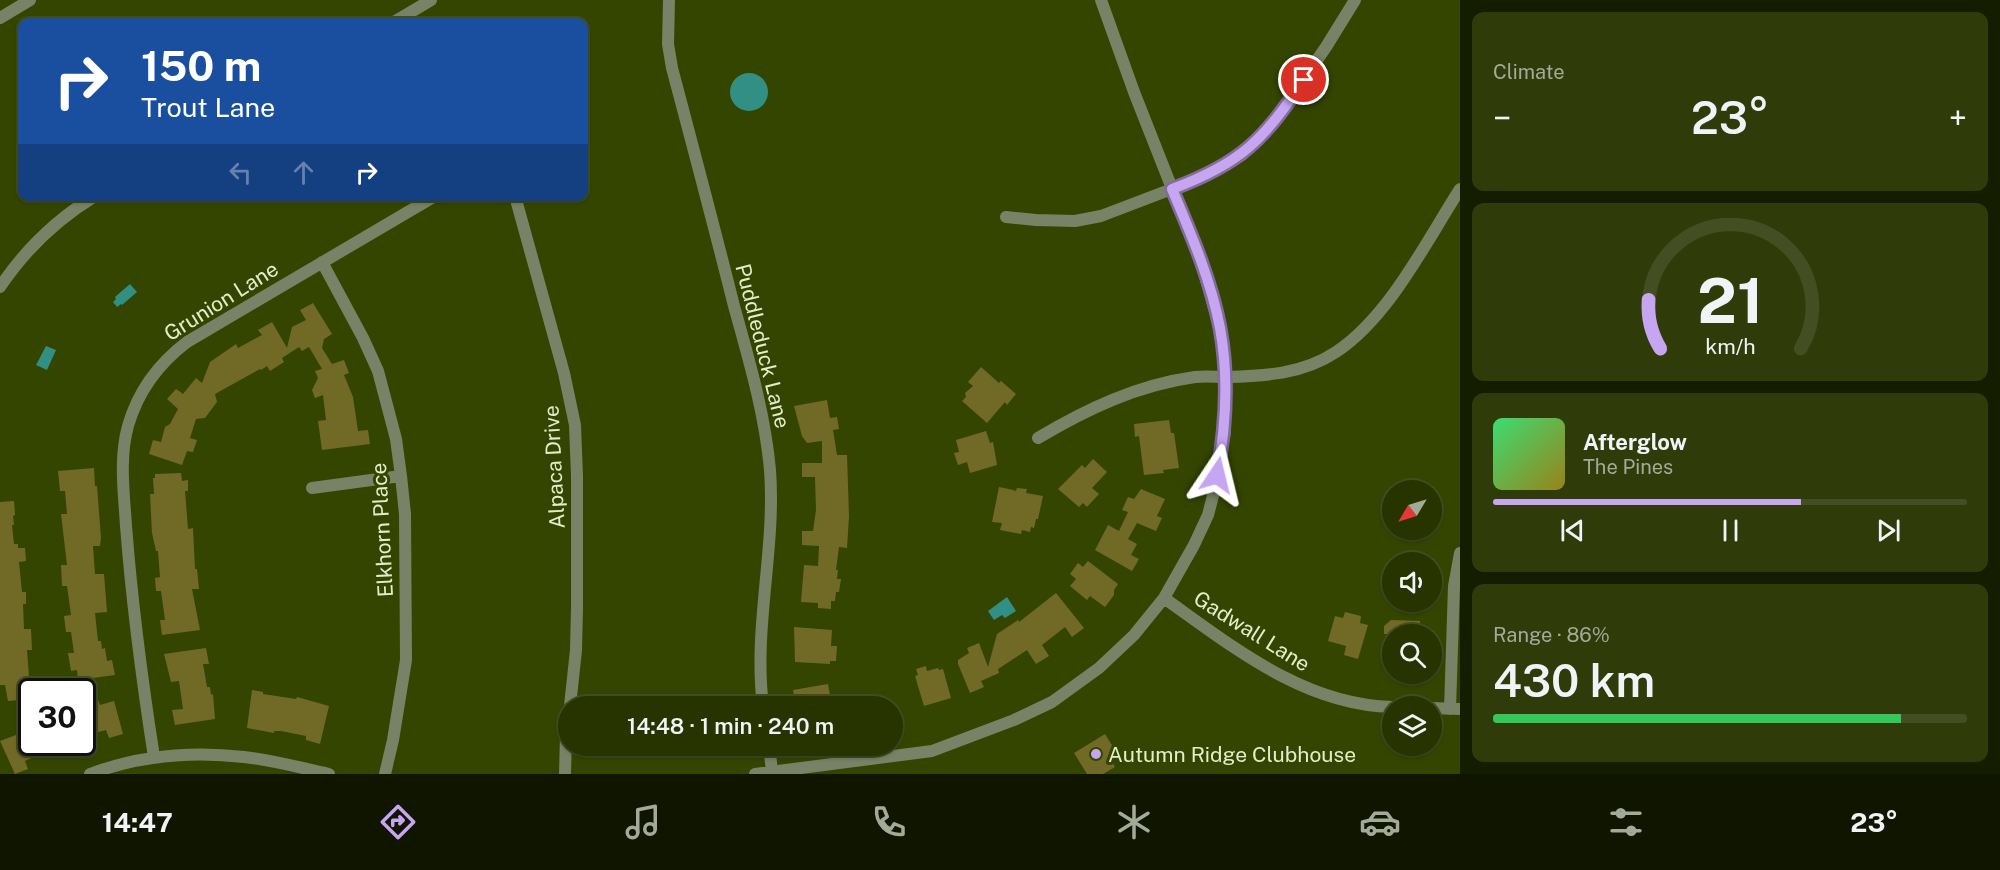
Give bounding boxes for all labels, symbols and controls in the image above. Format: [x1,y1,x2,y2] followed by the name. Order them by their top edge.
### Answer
[141,41,261,90] text: 150 m
[42,42,120,120] icon: right
[1278,54,1329,105] pin
[1493,60,1565,84] text: Climate
[1287,63,1320,96] icon: arrive
[141,91,275,123] text: Trout Lane
[1691,91,1769,144] text: 23°
[1493,99,1511,137] text: −
[1949,99,1967,137] text: +
[224,156,257,189] icon: left
[287,156,320,189] icon: ahead
[350,156,383,189] icon: right
[159,256,283,346] street label: Grunion Lane
[730,261,796,431] street label: Puddleduck Lane
[1697,264,1763,337] text: 21
[1705,334,1755,359] text: km/h
[538,405,570,529] street label: Alpaca Drive
[1583,429,1687,455] text: Afterglow
[1185,443,1249,507] position arrow
[1583,455,1673,479] text: The Pines
[366,462,398,598] street label: Elkhorn Place
[1382,480,1442,540] north arrow
[1382,480,1442,756] map controls
[1556,514,1589,547] icon: previous
[1714,514,1747,547] icon: pause
[1872,514,1905,547] icon: next
[1382,552,1442,612] button: sound
[1189,585,1315,677] street label: Gadwall Lane
[1493,623,1610,647] text: Range · 86%
[1382,624,1442,684] button: search
[1493,654,1655,707] text: 430 km
[18,678,96,756] speed limit sign: 30
[1382,696,1442,756] button: layers
[627,713,834,739] text: 14:48 · 1 min · 240 m
[1108,742,1356,767] place label: Autumn Ridge Clubhouse
[1089,747,1103,761] marker: Autumn Ridge Clubhouse
[377,801,419,843] icon: directions
[622,801,664,843] icon: music
[868,801,910,843] icon: phone
[1113,801,1155,843] icon: climate
[1359,801,1401,843] icon: car
[1605,801,1647,843] icon: filters
[102,806,173,838] text: 14:47
[1850,806,1898,838] text: 23°

